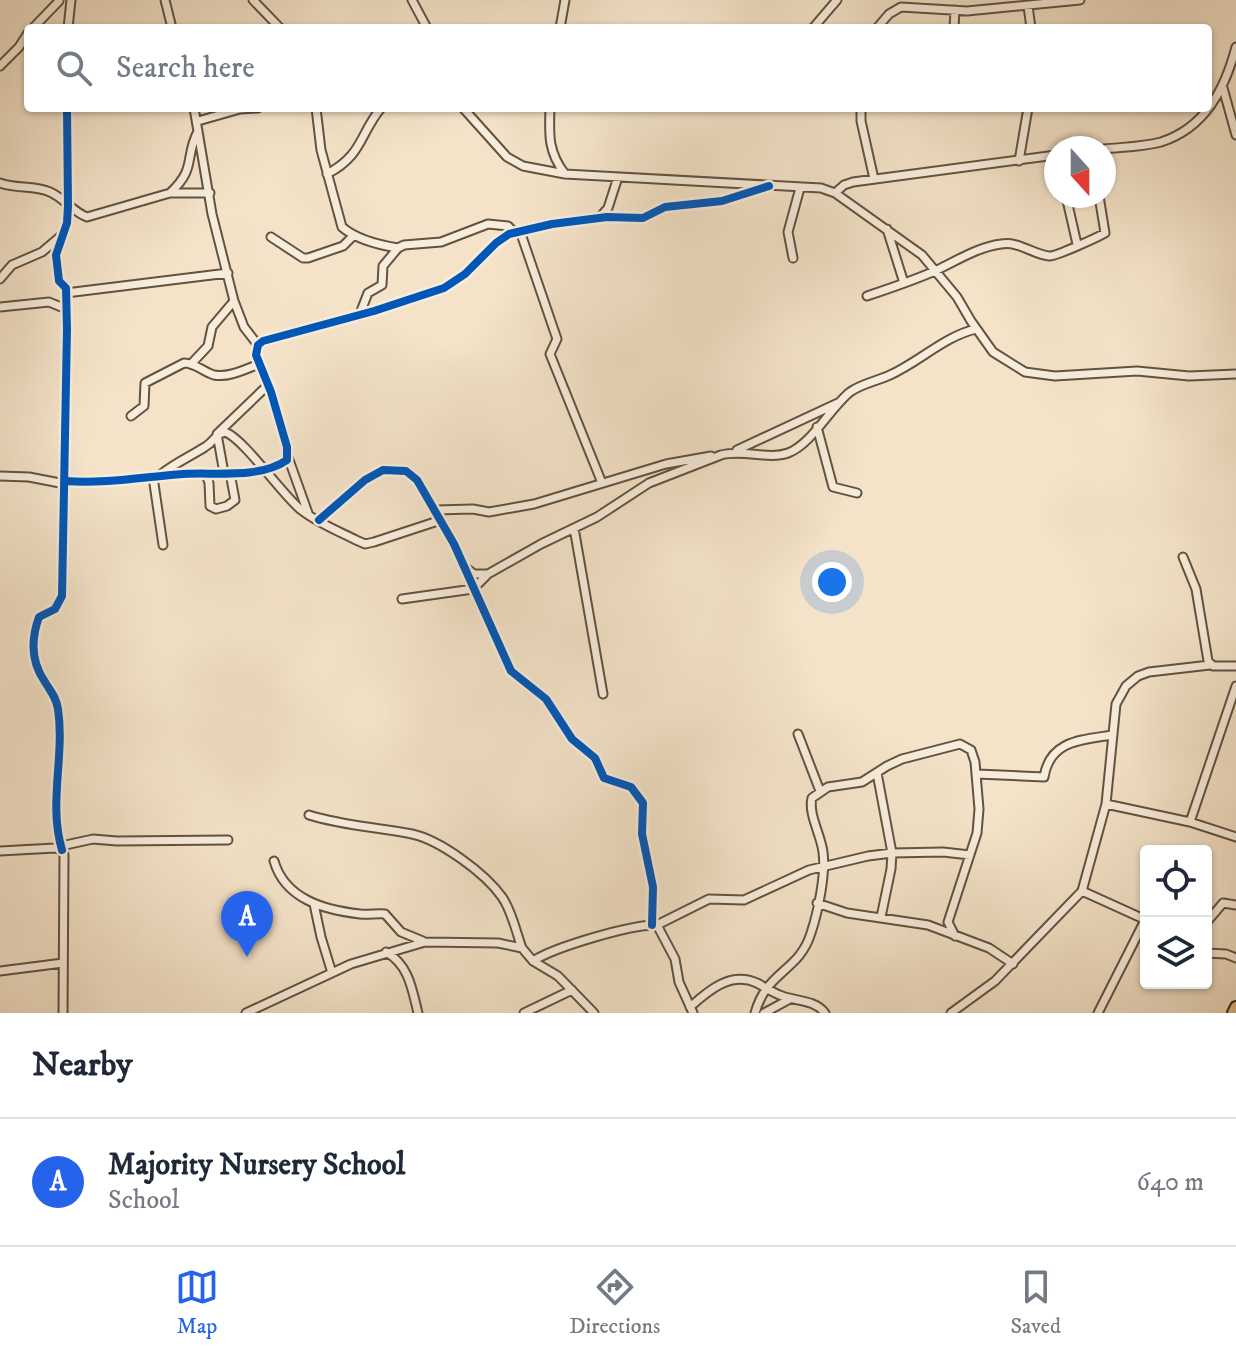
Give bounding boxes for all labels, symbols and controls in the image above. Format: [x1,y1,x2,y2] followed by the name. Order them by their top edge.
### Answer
[24,24,1212,112] search box
[52,46,96,90] icon: search
[116,50,255,87] text: Search here
[1044,136,1116,208] north arrow
[812,562,852,602] your location
[1140,845,1212,989] map controls
[1140,845,1212,917] button: locate
[221,891,273,957] pin: A
[1140,917,1212,989] button: layers
[32,1044,133,1086] text: Nearby
[108,1147,405,1184] text: Majority Nursery School
[50,1166,66,1199] text: A
[1136,1166,1204,1199] text: 640 m
[108,1184,179,1217] text: School
[175,1265,219,1340] tab: Map
[569,1265,660,1340] tab: Directions
[1010,1265,1061,1340] tab: Saved

